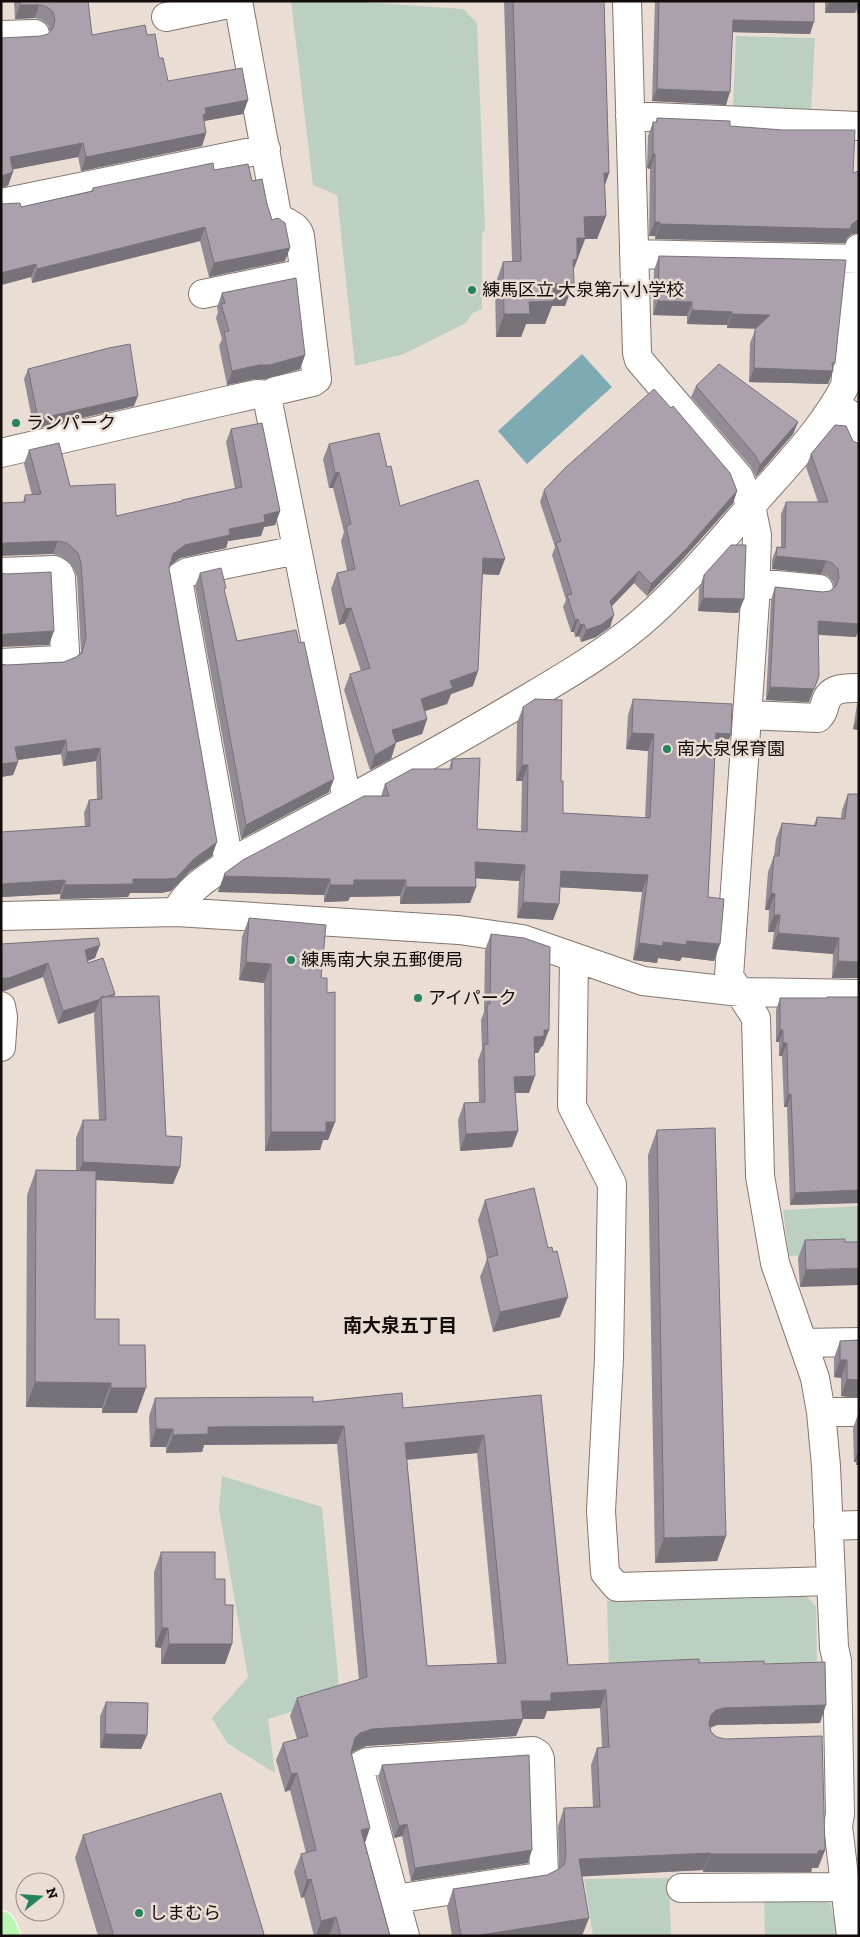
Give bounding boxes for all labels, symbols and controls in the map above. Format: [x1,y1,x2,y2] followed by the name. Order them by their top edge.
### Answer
[482,279,684,301] place label: 練馬区立 大泉第六小学校
[466,284,478,296] marker: 練馬区立 大泉第六小学校
[26,412,116,434] place label: ランパーク
[10,417,22,429] marker: ランパーク
[677,738,785,760] place label: 南大泉保育園
[661,743,673,755] marker: 南大泉保育園
[301,949,463,971] place label: 練馬南大泉五郵便局
[285,954,297,966] marker: 練馬南大泉五郵便局
[428,987,517,1009] place label: アイパーク
[412,992,424,1004] marker: アイパーク
[343,1314,457,1337] district label: 南大泉五丁目
[15,1872,65,1922] north arrow
[42,1886,62,1901] text: N
[149,1902,221,1924] place label: しまむら
[133,1907,145,1919] marker: しまむら

